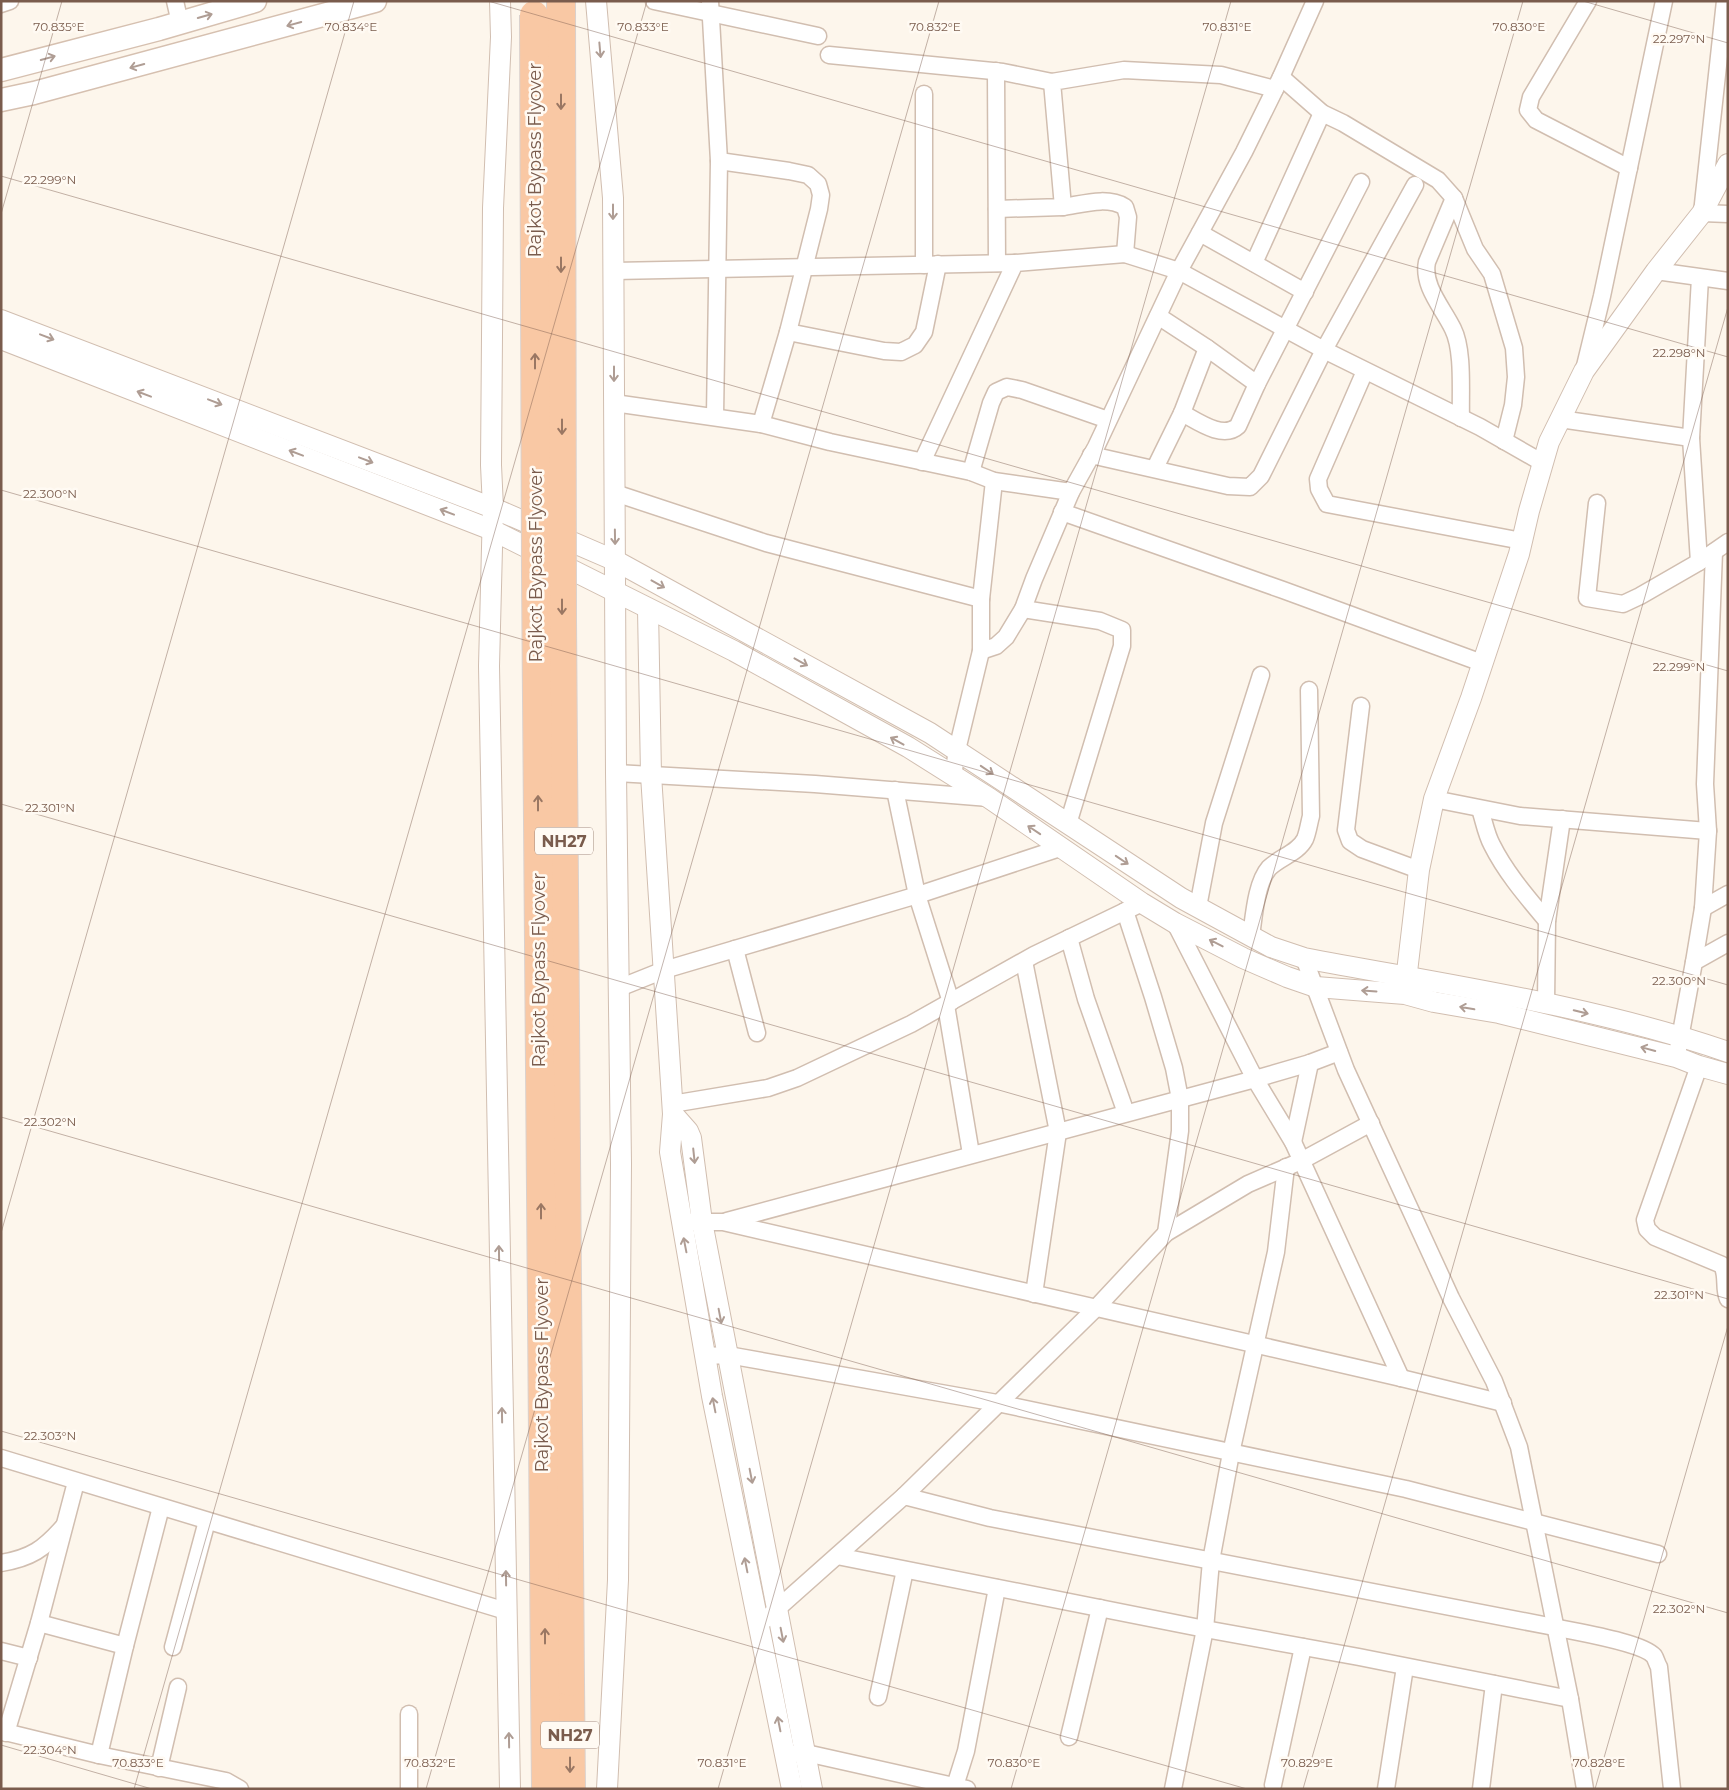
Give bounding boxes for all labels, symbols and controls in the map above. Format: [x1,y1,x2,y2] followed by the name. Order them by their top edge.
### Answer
[197,10,213,20] one-way arrow
[33,19,85,34] text: 70.835°E
[287,19,303,29] one-way arrow
[325,19,377,34] text: 70.834°E
[617,19,669,34] text: 70.833°E
[909,19,961,34] text: 70.832°E
[1202,19,1252,34] text: 70.831°E
[1493,19,1545,34] text: 70.830°E
[1653,31,1705,46] text: 22.297°N
[595,42,605,58] one-way arrow
[40,52,56,62] one-way arrow
[130,62,146,71] one-way arrow
[524,63,546,257] street label: Rajkot Bypass Flyover
[556,94,566,110] one-way arrow
[24,172,76,187] text: 22.299°N
[608,203,618,219] one-way arrow
[557,257,566,273] one-way arrow
[39,333,54,343] one-way arrow
[1653,345,1705,360] text: 22.298°N
[530,353,540,369] one-way arrow
[609,366,619,382] one-way arrow
[137,389,152,398] one-way arrow
[207,399,222,408] one-way arrow
[557,419,567,435] one-way arrow
[289,448,304,457] one-way arrow
[358,456,374,465] one-way arrow
[525,468,547,662] street label: Rajkot Bypass Flyover
[23,486,77,501] text: 22.300°N
[440,507,455,517] one-way arrow
[610,528,620,544] one-way arrow
[651,579,666,589] one-way arrow
[557,599,567,615] one-way arrow
[793,658,808,667] one-way arrow
[1653,659,1705,674] text: 22.299°N
[890,736,905,746] one-way arrow
[980,764,994,775] one-way arrow
[533,795,543,812] one-way arrow
[25,800,75,815] text: 22.301°N
[1027,825,1041,835] one-way arrow
[535,828,593,854] road number: NH27
[1115,855,1129,865] one-way arrow
[528,873,550,1067] street label: Rajkot Bypass Flyover
[1209,938,1224,947] one-way arrow
[1652,973,1706,988] text: 22.300°N
[1361,986,1377,996] one-way arrow
[1459,1002,1475,1012] one-way arrow
[1573,1008,1589,1017] one-way arrow
[1640,1044,1656,1053] one-way arrow
[24,1114,76,1129] text: 22.302°N
[689,1148,699,1164] one-way arrow
[536,1203,546,1219] one-way arrow
[680,1238,690,1254] one-way arrow
[494,1245,504,1261] one-way arrow
[531,1278,553,1472] street label: Rajkot Bypass Flyover
[1654,1287,1704,1302] text: 22.301°N
[716,1308,725,1324] one-way arrow
[708,1398,718,1414] one-way arrow
[497,1407,507,1424] one-way arrow
[24,1428,76,1443] text: 22.303°N
[747,1467,757,1483] one-way arrow
[741,1557,750,1573] one-way arrow
[501,1570,510,1586] one-way arrow
[1653,1601,1705,1616] text: 22.302°N
[778,1627,788,1643] one-way arrow
[540,1628,550,1644] one-way arrow
[773,1716,783,1732] one-way arrow
[541,1722,599,1748] road number: NH27
[504,1732,514,1748] one-way arrow
[23,1742,77,1757] text: 22.304°N
[112,1755,164,1770] text: 70.833°E
[404,1755,456,1770] text: 70.832°E
[697,1755,747,1770] text: 70.831°E
[988,1755,1040,1770] text: 70.830°E
[1281,1755,1333,1770] text: 70.829°E
[1573,1755,1625,1770] text: 70.828°E
[565,1757,575,1773] one-way arrow

